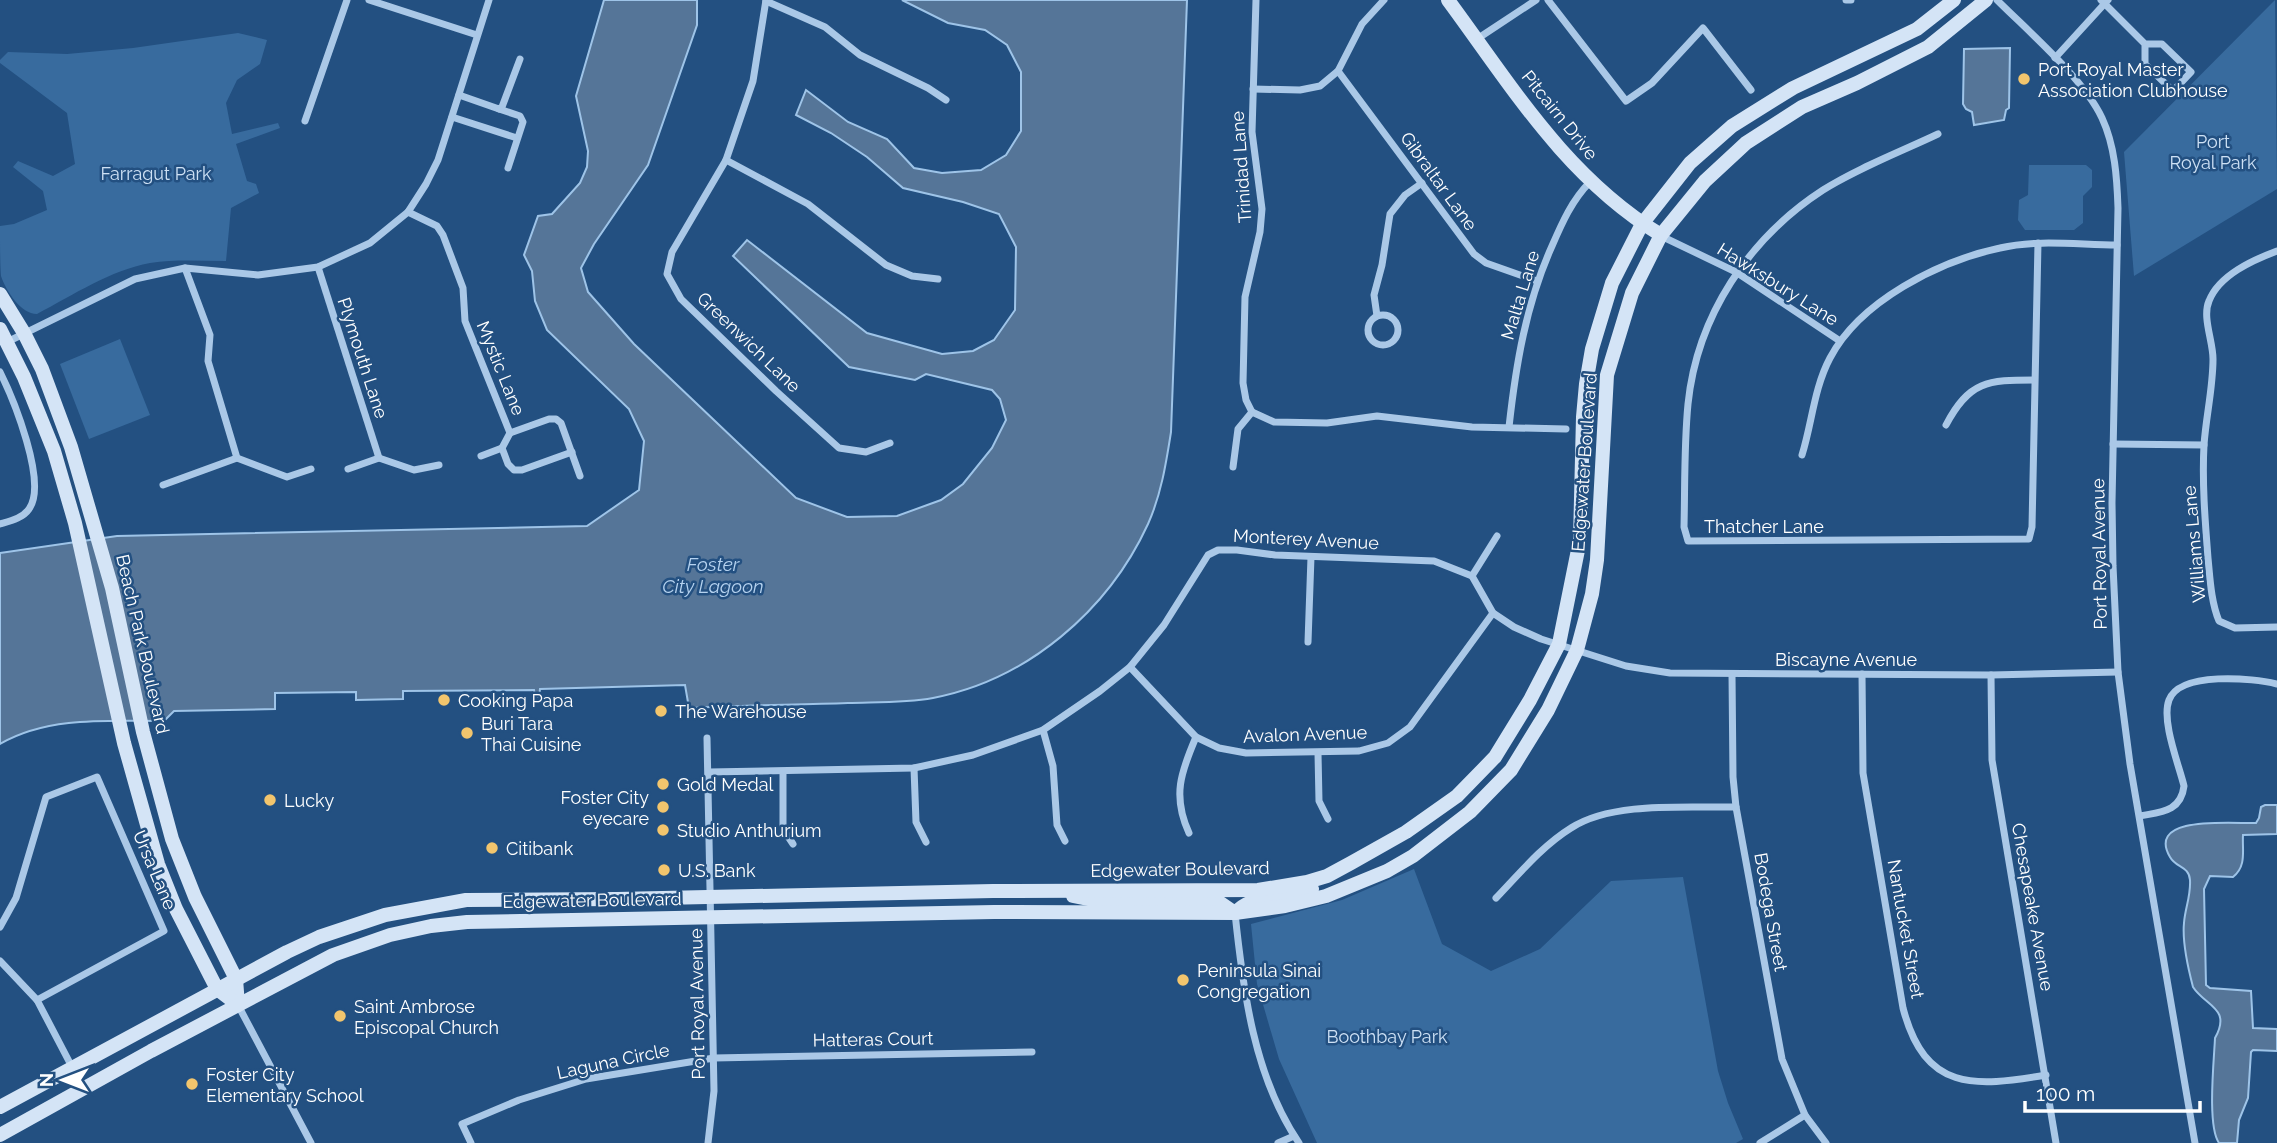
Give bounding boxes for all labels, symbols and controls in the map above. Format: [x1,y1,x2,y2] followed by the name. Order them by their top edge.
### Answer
[2038,59,2228,101] place label: Port Royal Master Association Clubhouse
[1518,66,1603,164] street label: Pitcairn Drive
[2016,71,2032,87] marker: Port Royal Master Association Clubhouse
[1227,110,1255,224] street label: Trinidad Lane
[1396,128,1482,235] street label: Gibraltar Lane
[2170,131,2257,173] park label: Port Royal Park
[101,163,212,184] park label: Farragut Park
[1714,238,1843,330] street label: Hawksbury Lane
[1496,247,1544,342] street label: Malta Lane
[693,287,805,397] street label: Greenwich Lane
[334,295,393,422] street label: Plymouth Lane
[473,318,530,419] street label: Mystic Lane
[1567,372,1601,552] street label: Edgewater Boulevard
[2087,478,2111,630] street label: Port Royal Avenue
[2178,484,2210,603] street label: Williams Lane
[1704,516,1824,537] street label: Thatcher Lane
[1233,525,1380,553] street label: Monterey Avenue
[112,552,174,736] street label: Beach Park Boulevard
[662,553,764,597] water label: Foster City Lagoon
[1775,649,1917,670] street label: Biscayne Avenue
[458,690,573,711] place label: Cooking Papa
[436,692,452,708] marker: Cooking Papa
[675,701,807,722] place label: The Warehouse
[653,703,669,719] marker: The Warehouse
[481,713,582,755] place label: Buri Tara Thai Cuisine
[1243,721,1368,747] street label: Avalon Avenue
[459,725,475,741] marker: Buri Tara Thai Cuisine
[677,774,773,795] place label: Gold Medal
[655,776,671,792] marker: Gold Medal
[561,787,649,829] place label: Foster City eyecare
[284,790,335,811] place label: Lucky
[262,792,278,808] marker: Lucky
[655,799,671,815] marker: Foster City eyecare
[677,820,822,841] place label: Studio Anthurium
[2008,821,2058,993] street label: Chesapeake Avenue
[655,822,671,838] marker: Studio Anthurium
[129,827,181,913] street label: Ursa Lane
[506,838,574,859] place label: Citibank
[484,840,500,856] marker: Citibank
[1750,851,1792,973] street label: Bodega Street
[1090,857,1270,881] street label: Edgewater Boulevard
[1883,858,1929,1000] street label: Nantucket Street
[678,860,756,881] place label: U.S. Bank
[656,862,672,878] marker: U.S. Bank
[502,888,682,912] street label: Edgewater Boulevard
[685,928,709,1080] street label: Port Royal Avenue
[1197,960,1321,1002] place label: Peninsula Sinai Congregation
[1175,972,1191,988] marker: Peninsula Sinai Congregation
[354,996,499,1038] place label: Saint Ambrose Episcopal Church
[332,1008,348,1024] marker: Saint Ambrose Episcopal Church
[1326,1026,1448,1047] park label: Boothbay Park
[812,1027,934,1051] street label: Hatteras Court
[555,1039,672,1083] street label: Laguna Circle
[28,1045,98,1115] north arrow
[206,1064,364,1106] place label: Foster City Elementary School
[2025,1070,2200,1114] scale bar
[35,1073,57,1087] text: N
[184,1076,200,1092] marker: Foster City Elementary School
[2036,1081,2095,1106] text: 100 m

